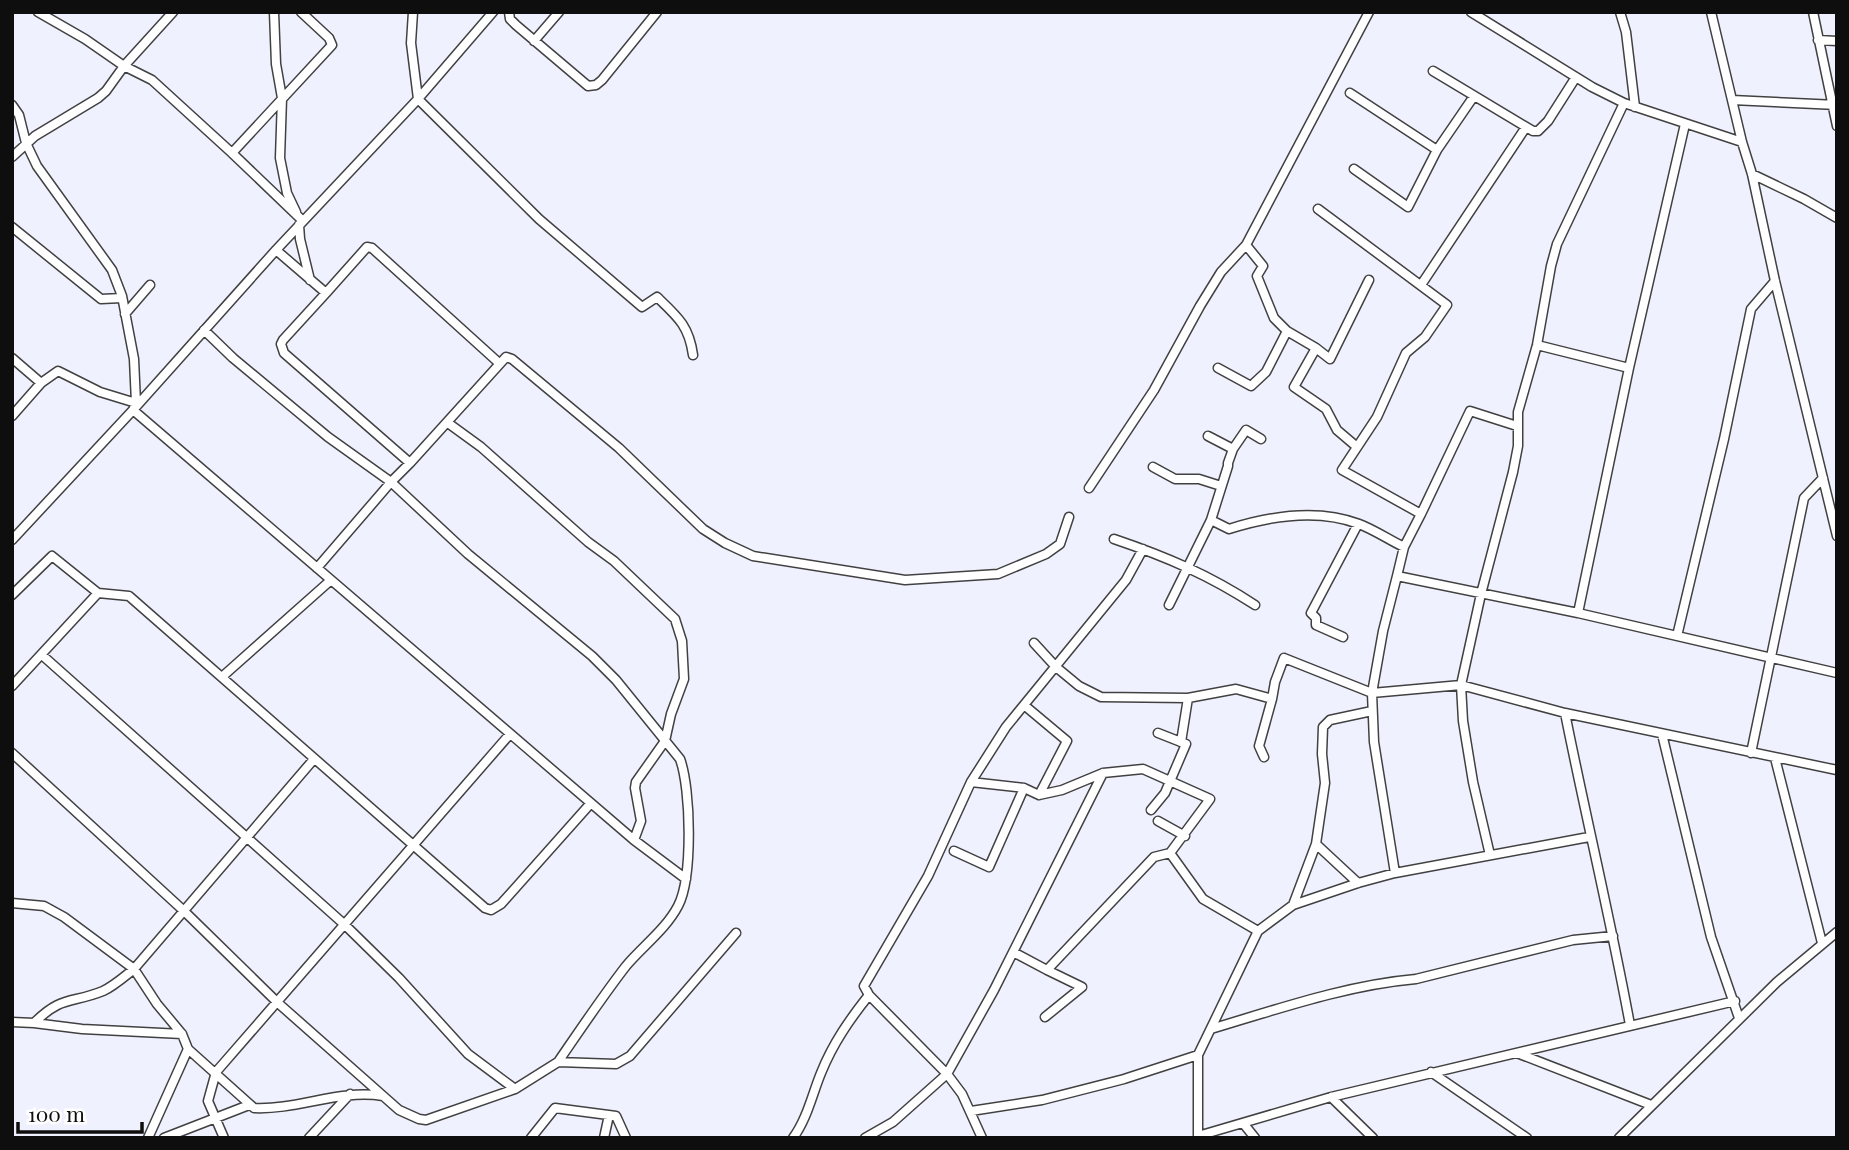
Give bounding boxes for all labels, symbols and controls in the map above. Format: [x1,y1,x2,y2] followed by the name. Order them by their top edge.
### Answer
[18,1090,142,1134] scale bar
[28,1099,85,1127] text: 100 m

